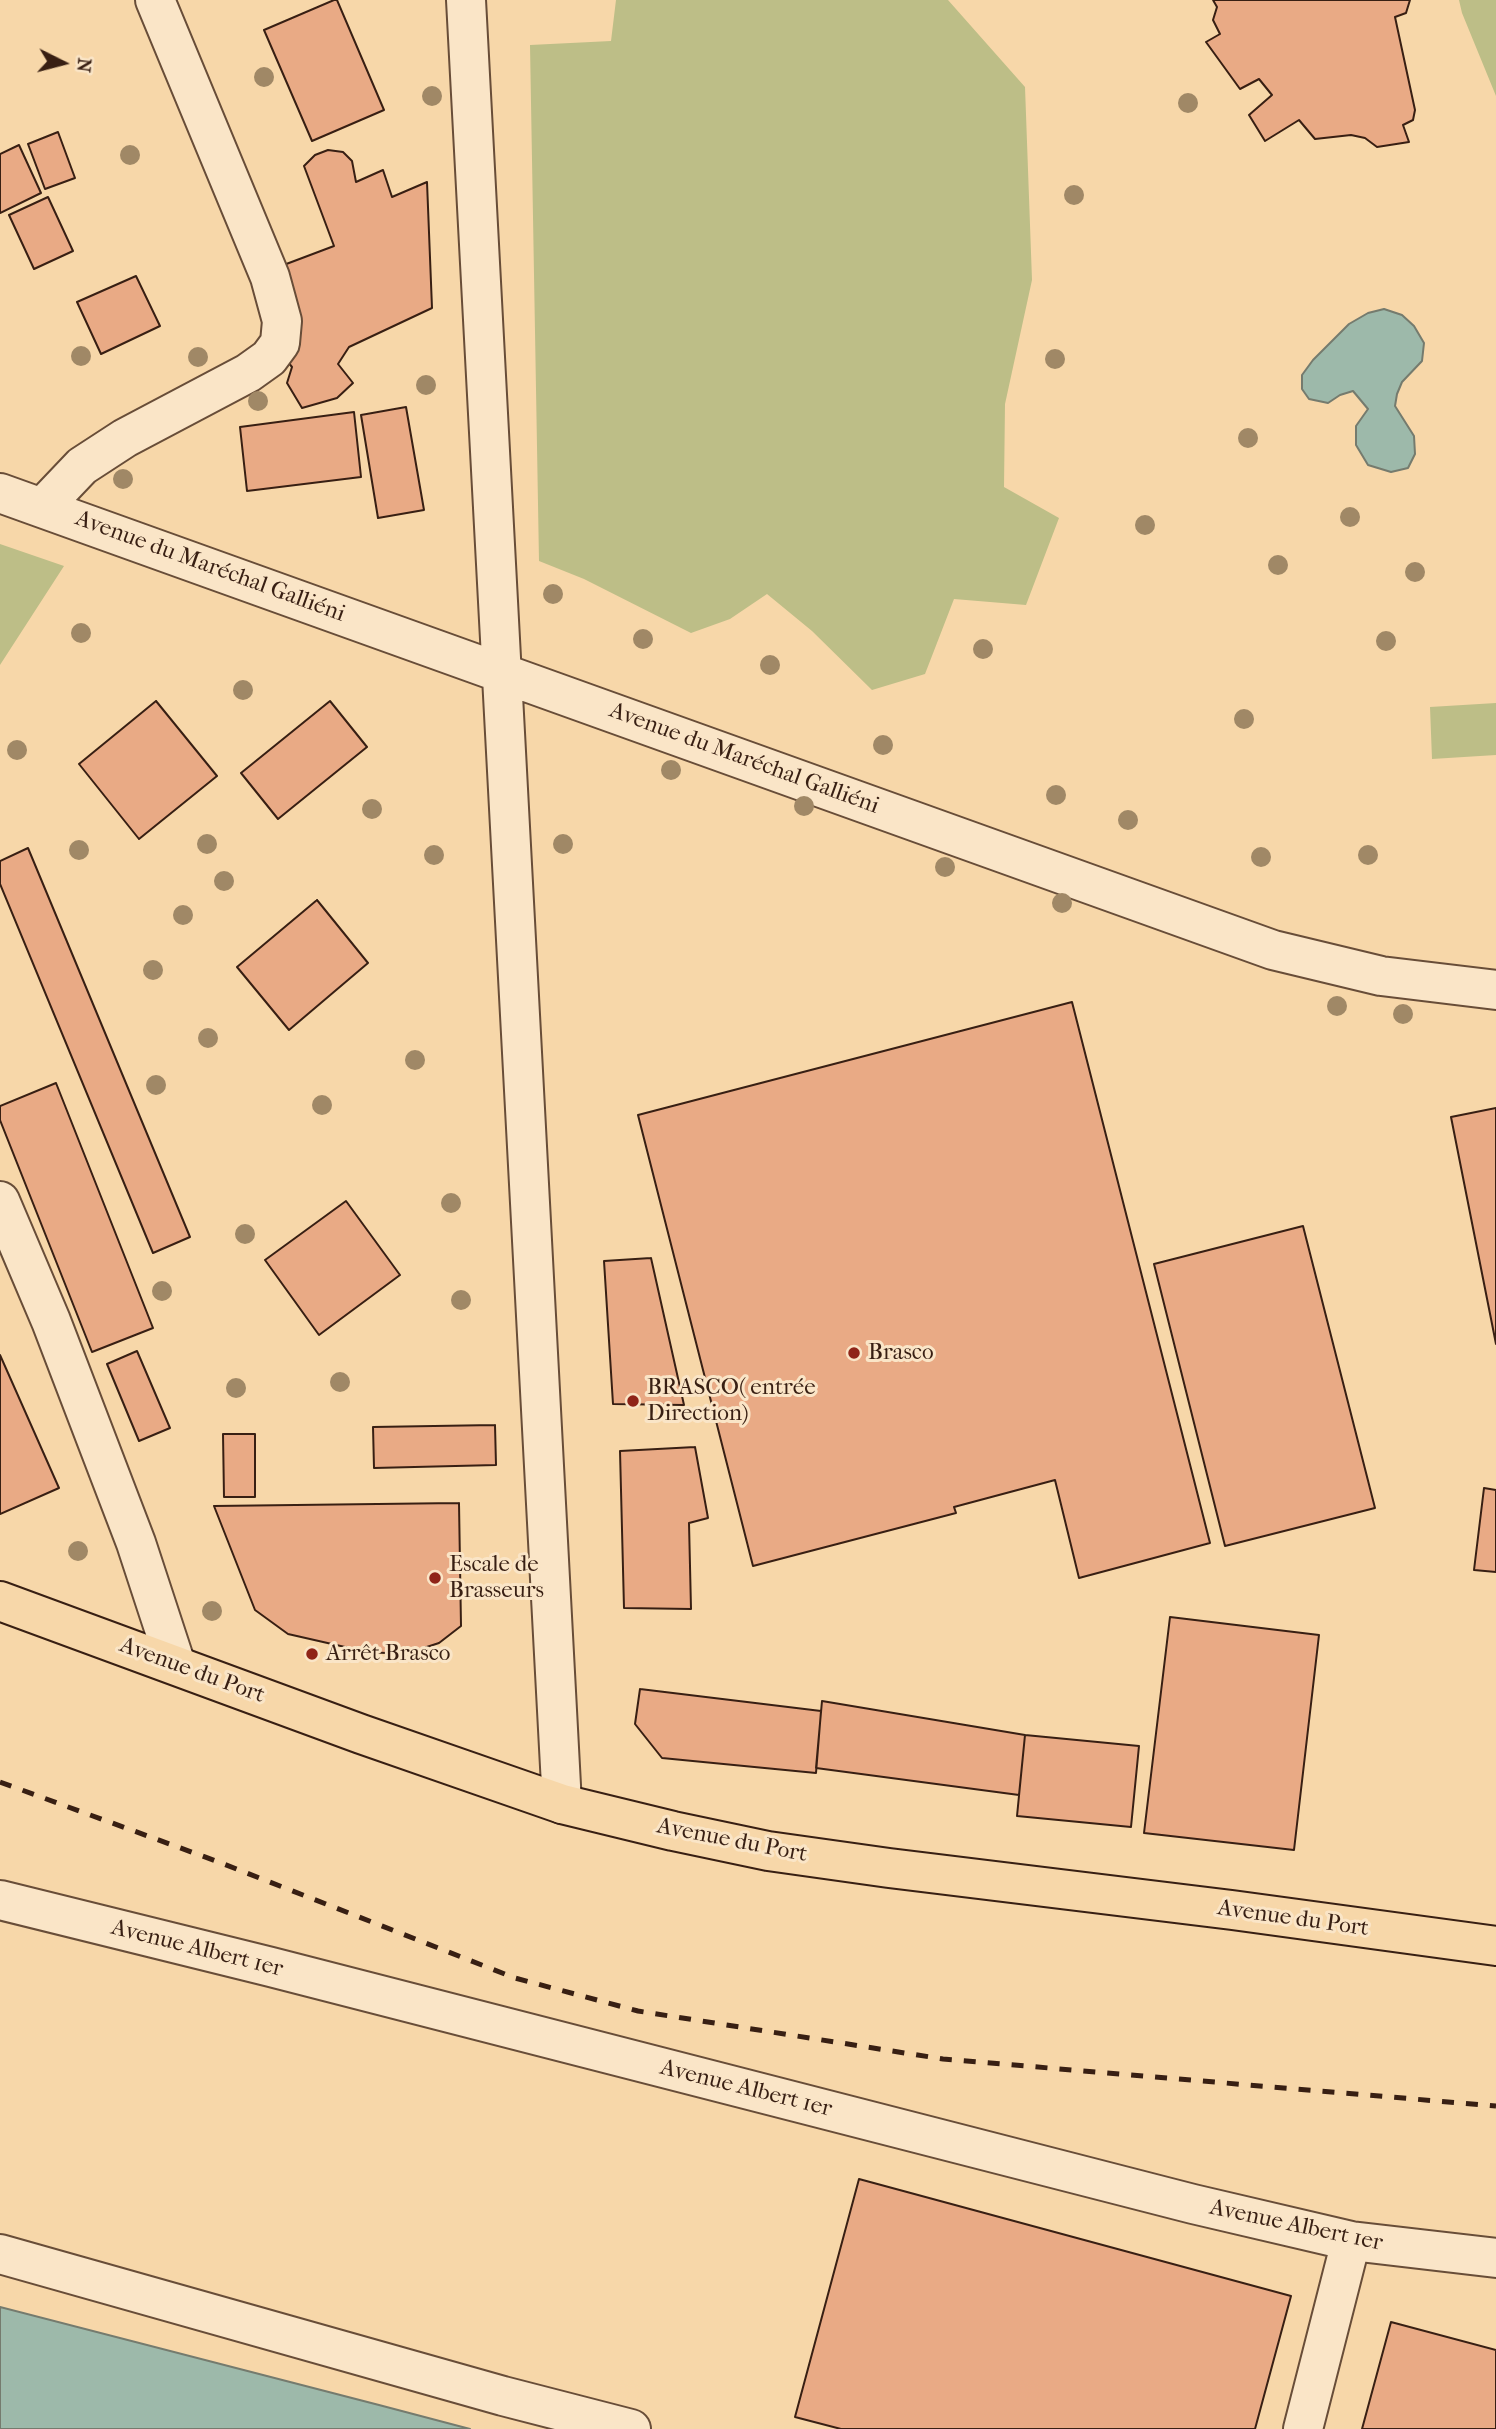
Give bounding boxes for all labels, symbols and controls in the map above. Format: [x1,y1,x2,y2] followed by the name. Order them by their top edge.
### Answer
[28,28,98,98] north arrow
[72,57,96,74] text: N
[71,505,349,629] street label: Avenue du Maréchal Galliéni
[605,697,883,821] street label: Avenue du Maréchal Galliéni
[868,1339,934,1367] place label: Brasco
[846,1345,862,1361] marker: Brasco
[647,1374,816,1428] place label: BRASCO( entrée Direction)
[625,1393,641,1409] marker: BRASCO( entrée Direction)
[449,1551,544,1605] place label: Escale de Brasseurs
[427,1570,443,1586] marker: Escale de Brasseurs
[116,1632,268,1710] street label: Avenue du Port
[326,1640,451,1668] place label: Arrêt Brasco
[304,1646,320,1662] marker: Arrêt Brasco
[654,1813,810,1869] street label: Avenue du Port
[1216,1895,1370,1943] street label: Avenue du Port
[108,1914,286,1984] street label: Avenue Albert 1er
[657,2054,835,2124] street label: Avenue Albert 1er
[1207,2194,1385,2258] street label: Avenue Albert 1er

